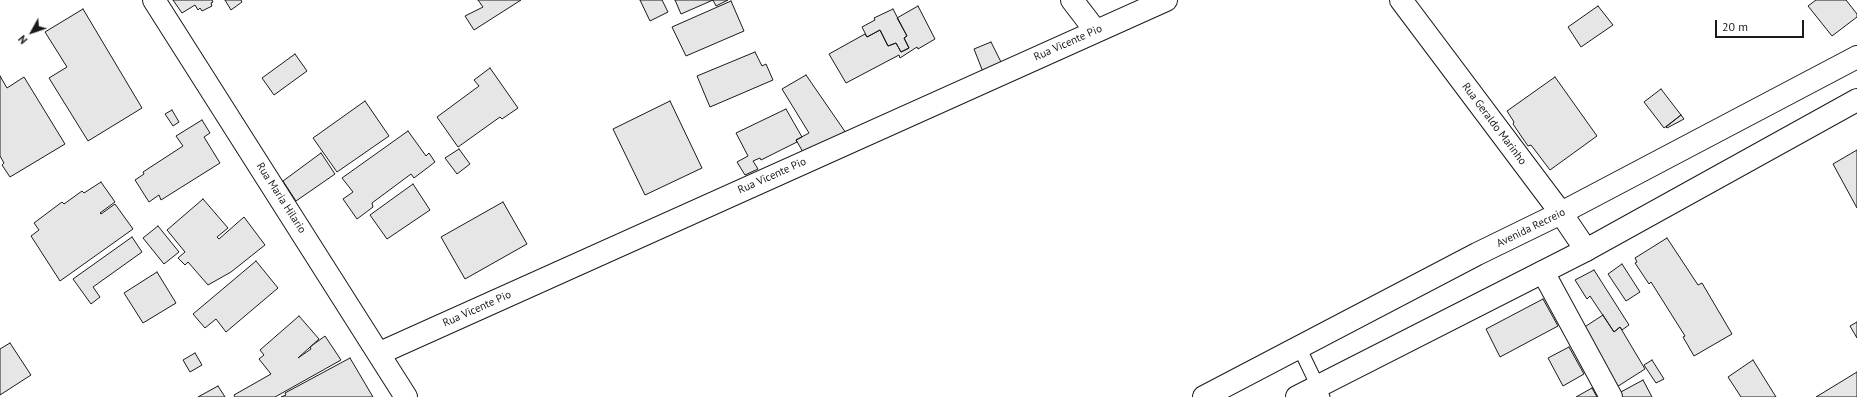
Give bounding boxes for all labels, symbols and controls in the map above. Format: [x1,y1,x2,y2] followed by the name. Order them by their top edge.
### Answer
[12,12,52,52] north arrow
[1717,12,1806,38] scale bar
[1722,19,1748,34] text: 20 m
[1032,22,1104,64] street label: Rua Vicente Pio
[15,32,30,47] text: N
[1459,80,1529,168] street label: Rua Geraldo Marinho
[736,155,808,197] street label: Rua Vicente Pio
[253,160,309,236] street label: Rua Maria Hilario
[1495,206,1567,250] street label: Avenida Recreio
[441,288,513,330] street label: Rua Vicente Pio

